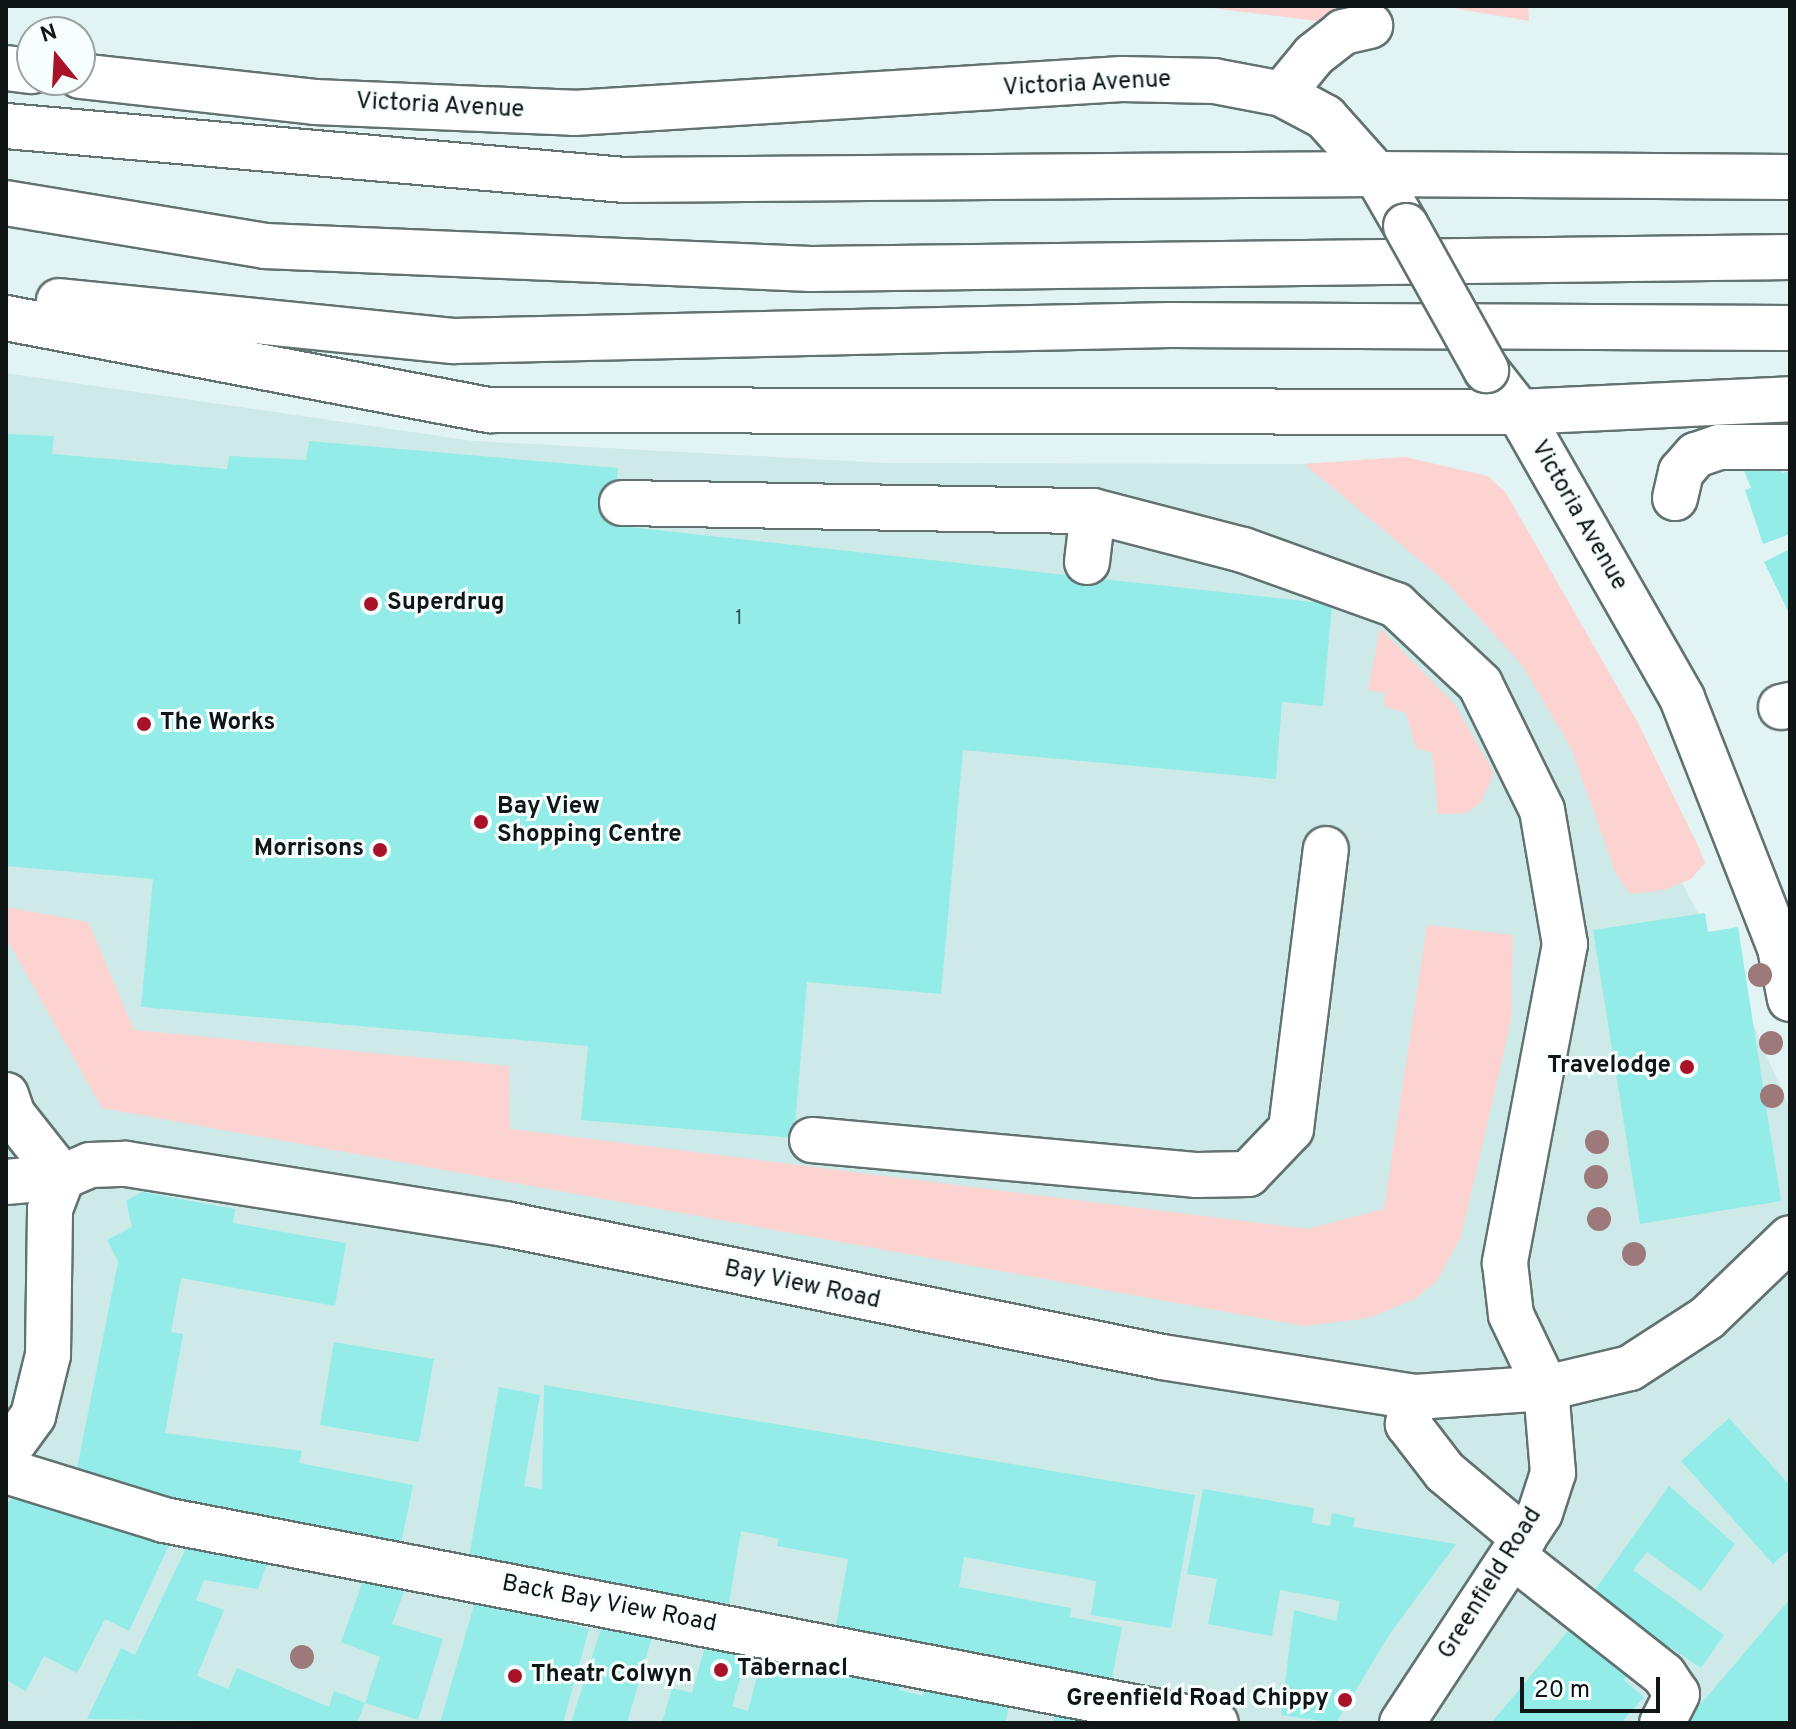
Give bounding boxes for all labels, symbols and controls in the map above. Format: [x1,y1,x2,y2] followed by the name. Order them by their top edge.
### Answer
[16,16,96,96] north arrow
[37,19,61,50] text: N
[1002,66,1172,104] street label: Victoria Avenue
[355,88,525,126] street label: Victoria Avenue
[1523,435,1633,597] street label: Victoria Avenue
[387,590,505,618] place label: Superdrug
[362,595,380,613] marker: Superdrug
[735,607,743,631] house number: 1
[160,710,275,738] place label: The Works
[135,715,153,733] marker: The Works
[497,794,682,850] place label: Bay View Shopping Centre
[472,813,490,831] marker: Bay View Shopping Centre
[254,836,364,864] place label: Morrisons
[371,841,389,859] marker: Morrisons
[1547,1053,1671,1081] place label: Travelodge
[1678,1058,1696,1076] marker: Travelodge
[721,1255,883,1317] street label: Bay View Road
[1433,1503,1549,1665] street label: Greenfield Road
[499,1570,719,1640] street label: Back Bay View Road
[737,1656,848,1684] place label: Tabernacl
[712,1661,730,1679] marker: Tabernacl
[1524,1661,1664,1711] scale bar
[531,1662,692,1690] place label: Theatr Colwyn
[506,1667,524,1685] marker: Theatr Colwyn
[1534,1676,1590,1706] text: 20 m
[1066,1686,1329,1714] place label: Greenfield Road Chippy
[1336,1691,1354,1709] marker: Greenfield Road Chippy

